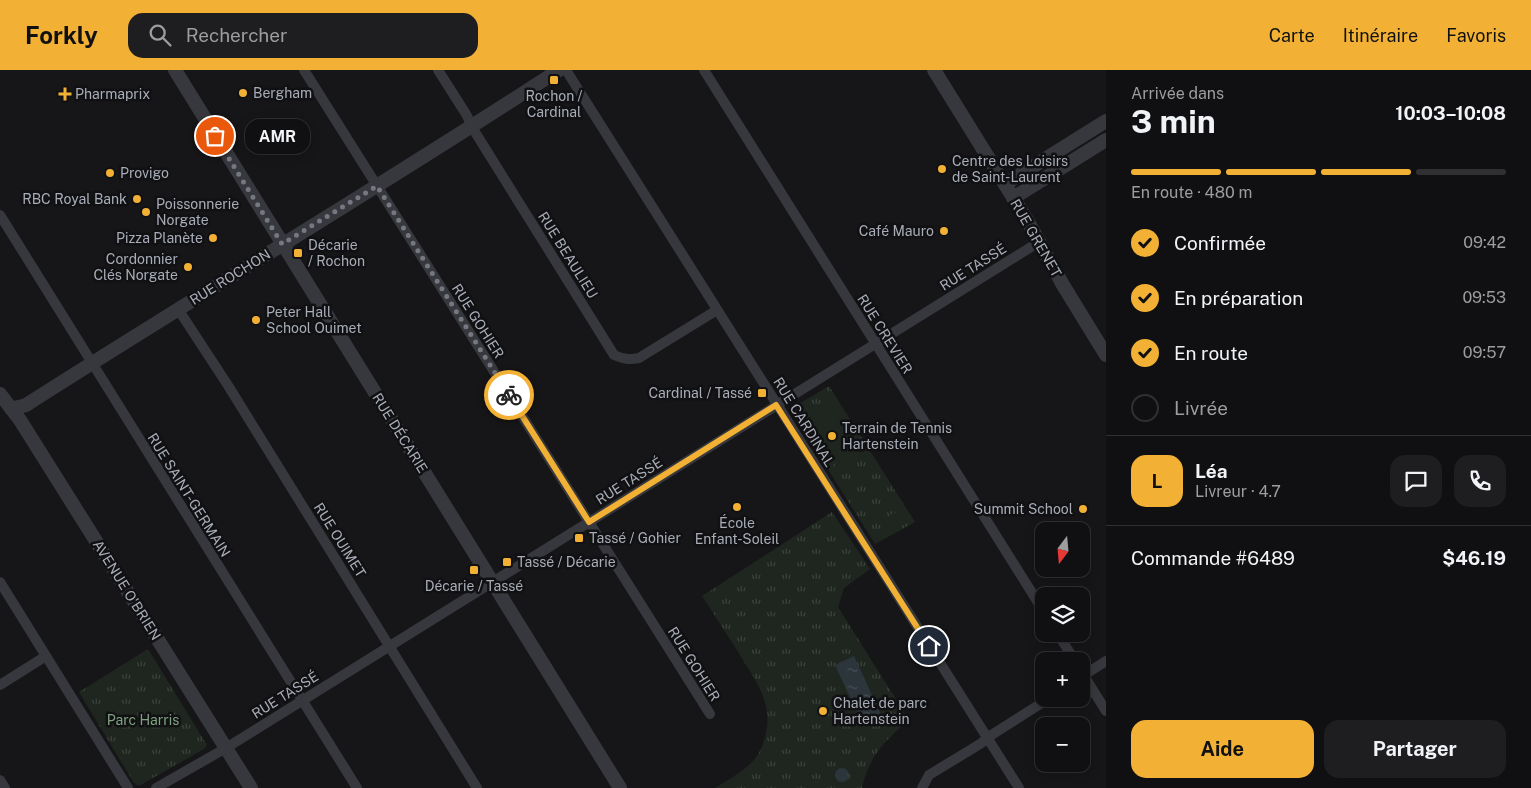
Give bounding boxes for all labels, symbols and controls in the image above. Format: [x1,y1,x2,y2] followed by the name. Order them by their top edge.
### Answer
[128,13,478,58] search box
[25,21,98,49] text: Forkly
[146,21,174,49] icon: search
[186,24,288,46] text: Rechercher
[1269,25,1315,46] text: Carte
[1343,25,1418,46] text: Itinéraire
[1446,25,1506,46] text: Favoris
[548,74,560,86] marker: Rochon / Cardinal
[1131,84,1224,103] text: Arrivée dans
[253,85,312,101] place label: Bergham
[75,86,150,102] place label: Pharmaprix
[237,87,249,99] marker: Bergham
[59,88,71,100] marker: Pharmaprix
[525,88,583,120] place label: Rochon / Cardinal
[1395,102,1506,124] text: 10:03–10:08
[1131,103,1216,140] text: 3 min
[194,115,236,157] pin
[245,118,310,154] callout: AMR
[201,122,229,150] icon: bag
[259,127,296,146] text: AMR
[952,153,1068,185] place label: Centre des Loisirs de Saint-Laurent
[936,163,948,175] marker: Centre des Loisirs de Saint-Laurent
[120,165,169,181] place label: Provigo
[104,167,116,179] marker: Provigo
[1131,183,1252,202] text: En route · 480 m
[22,191,127,207] place label: RBC Royal Bank
[131,193,143,205] marker: RBC Royal Bank
[156,196,239,228] place label: Poissonnerie Norgate
[1007,196,1065,280] street label: RUE GRENET
[140,206,152,218] marker: Poissonnerie Norgate
[535,209,601,301] street label: RUE BEAULIEU
[859,223,934,239] place label: Café Mauro
[938,225,950,237] marker: Café Mauro
[1131,229,1159,257] icon: check
[116,230,203,246] place label: Pizza Planète
[207,232,219,244] marker: Pizza Planète
[1174,232,1266,254] text: Confirmée
[1463,233,1506,252] text: 09:42
[308,237,365,269] place label: Décarie / Rochon
[936,239,1009,294] street label: RUE TASSÉ
[187,246,273,308] street label: RUE ROCHON
[292,247,304,259] marker: Décarie / Rochon
[93,251,178,283] place label: Cordonnier Clés Norgate
[182,261,194,273] marker: Cordonnier Clés Norgate
[449,281,507,361] street label: RUE GOHIER
[1131,284,1159,312] icon: check
[1174,287,1303,309] text: En préparation
[1462,288,1506,307] text: 09:53
[854,291,916,377] street label: RUE CREVIER
[266,304,362,336] place label: Peter Hall School Ouimet
[250,314,262,326] marker: Peter Hall School Ouimet
[1131,339,1159,367] icon: check
[1174,342,1248,364] text: En route
[1463,343,1506,362] text: 09:57
[484,370,534,420] courier
[770,374,838,470] street label: RUE CARDINAL
[495,381,523,409] icon: bike
[648,385,752,401] place label: Cardinal / Tassé
[756,387,768,399] marker: Cardinal / Tassé
[369,390,432,476] street label: RUE DÉCARIE
[1174,397,1228,419] text: Livrée
[842,420,952,452] place label: Terrain de Tennis Hartenstein
[144,430,234,560] street label: RUE SAINT-GERMAIN
[826,430,838,442] marker: Terrain de Tennis Hartenstein
[592,453,665,508] street label: RUE TASSÉ
[1390,455,1442,507] button: chat
[1454,455,1506,507] button: phone
[1195,460,1227,482] text: Léa
[1152,470,1162,492] text: L
[1195,482,1281,501] text: Livreur · 4.7
[311,500,369,580] street label: RUE OUIMET
[731,501,743,513] marker: École Enfant-Soleil
[974,501,1073,517] place label: Summit School
[1077,503,1089,515] marker: Summit School
[695,514,779,547] place label: École Enfant-Soleil
[1035,522,1090,578] north arrow
[1035,522,1090,772] map controls
[589,530,681,546] place label: Tassé / Gohier
[573,532,585,544] marker: Tassé / Gohier
[90,537,164,643] street label: AVENUE O'BRIEN
[1131,547,1295,569] text: Commande #6489
[1442,547,1506,569] text: $46.19
[517,554,616,570] place label: Tassé / Décarie
[501,556,513,568] marker: Tassé / Décarie
[468,564,480,576] marker: Décarie / Tassé
[425,578,523,594] place label: Décarie / Tassé
[1035,587,1090,642] button: layers
[665,624,723,704] street label: RUE GOHIER
[908,625,950,667] pin
[915,632,943,660] icon: home
[1035,652,1090,707] button: +
[248,667,321,722] street label: RUE TASSÉ
[833,695,927,727] place label: Chalet de parc Hartenstein
[817,705,829,717] marker: Chalet de parc Hartenstein
[107,712,179,728] park label: Parc Harris
[1035,717,1090,772] button: −
[1131,720,1314,778] button: Aide
[1324,720,1506,778] button: Partager

